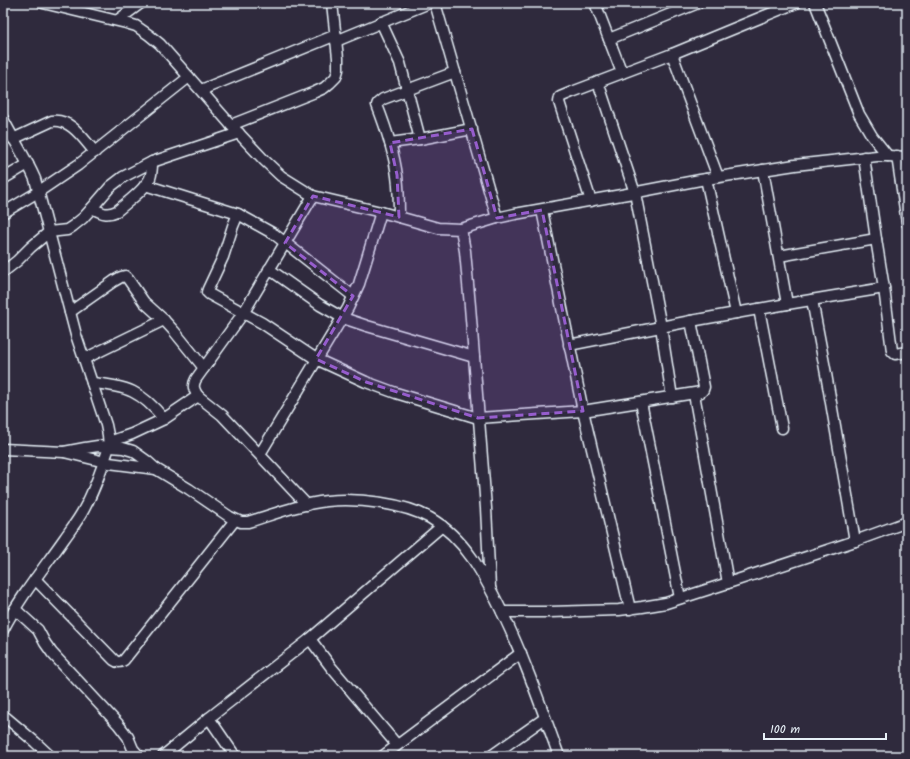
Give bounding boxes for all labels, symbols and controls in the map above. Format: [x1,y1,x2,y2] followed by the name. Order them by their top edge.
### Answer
[764,715,886,741] scale bar
[770,720,801,739] text: 100 m

